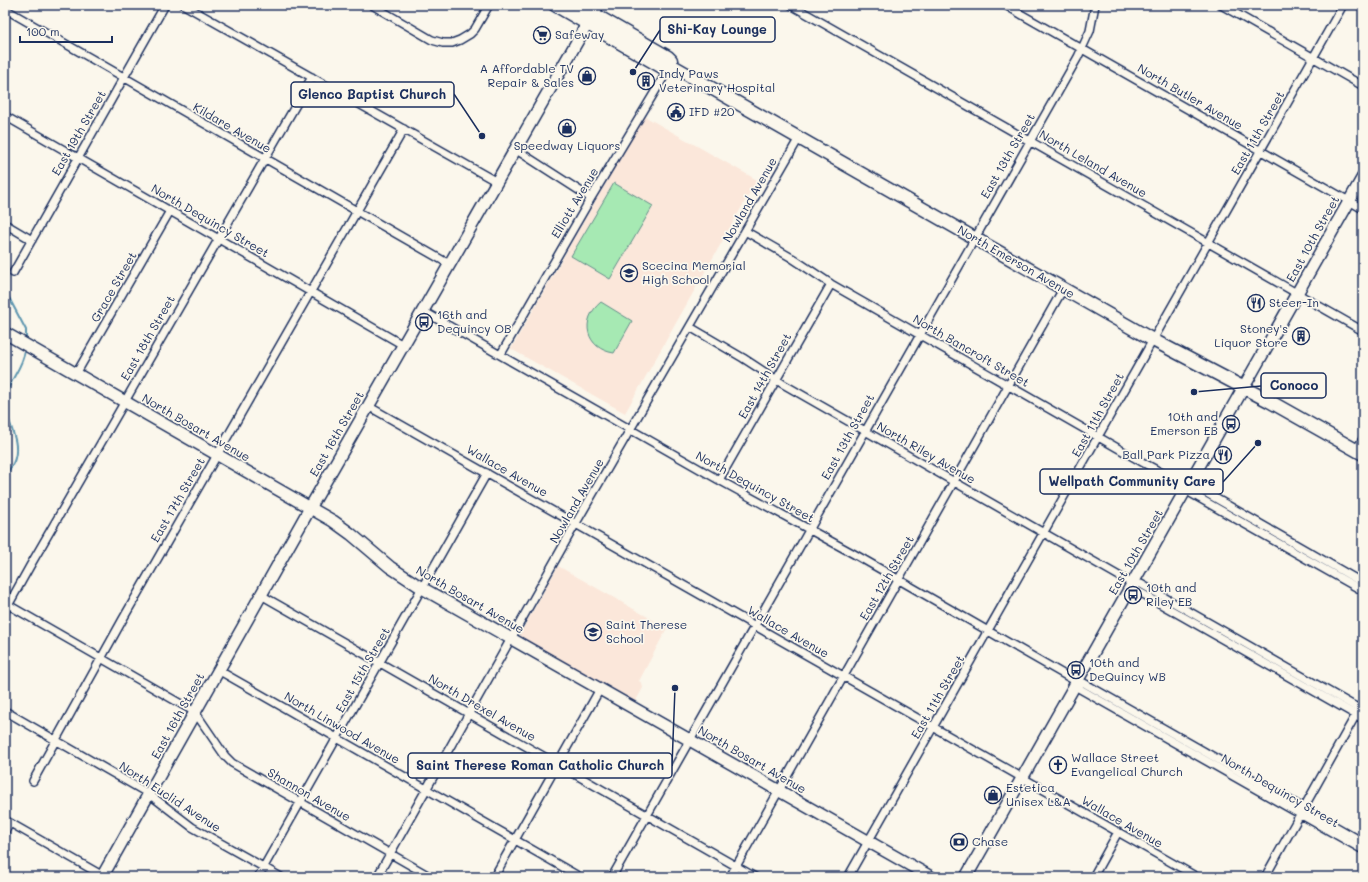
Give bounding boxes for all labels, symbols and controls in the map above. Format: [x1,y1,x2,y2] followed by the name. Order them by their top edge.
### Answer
[660,17,775,42] callout: Shi-Kay Lounge
[20,18,112,44] scale bar
[667,20,767,38] text: Shi-Kay Lounge
[26,23,60,39] text: 100 m
[532,25,552,45] supermarket icon: Safeway
[555,26,604,42] place label: Safeway
[1135,59,1246,133] street label: North Butler Avenue
[480,60,574,90] place label: A Affordable TV Repair & Sales
[659,65,775,95] place label: Indy Paws Veterinary Hospital
[577,66,597,86] shop icon: A Affordable TV Repair & Sales
[636,71,656,91] building icon: Indy Paws Veterinary Hospital
[291,82,454,107] callout: Glenco Baptist Church
[298,85,446,102] text: Glenco Baptist Church
[47,87,109,178] street label: East 19th Street
[1227,88,1288,177] street label: East 11th Street
[190,98,275,156] street label: Kildare Avenue
[666,102,686,122] public building icon: IFD #20
[689,103,735,119] place label: IFD #20
[976,110,1038,201] street label: East 13th Street
[557,118,577,138] shop icon: Speedway Liquors
[1037,126,1150,200] street label: North Leland Avenue
[514,137,621,153] place label: Speedway Liquors
[718,154,780,245] street label: Nowland Avenue
[547,164,602,241] street label: Elliott Avenue
[149,180,272,260] street label: North Dequincy Street
[1282,193,1342,284] street label: East 10th Street
[955,221,1078,301] street label: North Emerson Avenue
[86,248,140,325] street label: Grace Street
[642,257,746,287] place label: Scecina Memorial High School
[619,263,639,283] school or university icon: Scecina Memorial High School
[116,292,178,383] street label: East 18th Street
[1246,293,1266,313] restaurant icon: Steer-In
[1269,294,1319,310] place label: Steer-In
[437,306,511,336] place label: 16th and Dequincy OB
[910,310,1033,390] street label: North Bancroft Street
[414,312,434,332] bus stop icon: 16th and Dequincy OB
[1214,320,1288,350] place label: Stoney's Liquor Store
[1291,326,1311,346] building icon: Stoney's Liquor Store
[734,330,794,421] street label: East 14th Street
[1067,369,1127,460] street label: East 11th Street
[1261,373,1326,398] callout: Conoco
[1270,376,1318,393] text: Conoco
[305,388,367,479] street label: East 16th Street
[139,390,254,465] street label: North Bosart Avenue
[817,391,877,482] street label: East 13th Street
[1150,408,1218,438] place label: 10th and Emerson EB
[1221,414,1241,434] bus stop icon: 10th and Emerson EB
[874,417,979,487] street label: North Riley Avenue
[464,440,551,500] street label: Wallace Avenue
[1213,445,1233,465] restaurant icon: Ball Park Pizza
[1122,446,1210,462] place label: Ball Park Pizza
[693,447,818,525] street label: North Dequincy Street
[146,454,208,545] street label: East 17th Street
[545,455,607,546] street label: Nowland Avenue
[1040,469,1223,494] callout: Wellpath Community Care
[1048,472,1216,490] text: Wellpath Community Care
[1104,506,1166,597] street label: East 10th Street
[855,532,917,623] street label: East 12th Street
[413,562,528,637] street label: North Bosart Avenue
[1146,579,1197,609] place label: 10th and Riley EB
[1123,585,1143,605] bus stop icon: 10th and Riley EB
[745,601,832,661] street label: Wallace Avenue
[606,616,687,646] place label: Saint Therese School
[583,622,603,642] school or university icon: Saint Therese School
[331,624,393,715] street label: East 15th Street
[907,652,968,741] street label: East 11th Street
[1089,654,1166,684] place label: 10th and DeQuincy WB
[1066,660,1086,680] bus stop icon: 10th and DeQuincy WB
[147,670,207,761] street label: East 16th Street
[426,670,539,744] street label: North Drexel Avenue
[282,687,403,767] street label: North Linwood Avenue
[695,722,810,797] street label: North Bosart Avenue
[1071,749,1183,779] place label: Wallace Street Evangelical Church
[1219,750,1342,830] street label: North Dequincy Street
[408,753,672,778] callout: Saint Therese Roman Catholic Church
[1048,755,1068,775] church icon: Wallace Street Evangelical Church
[416,756,665,773] text: Saint Therese Roman Catholic Church
[117,757,224,835] street label: North Euclid Avenue
[265,764,354,824] street label: Shannon Avenue
[1006,779,1071,809] place label: Estetica Unisex L&A
[983,785,1003,805] shop icon: Estetica Unisex L&A
[1079,791,1166,851] street label: Wallace Avenue
[949,832,969,852] bank icon: Chase
[972,833,1008,849] place label: Chase

